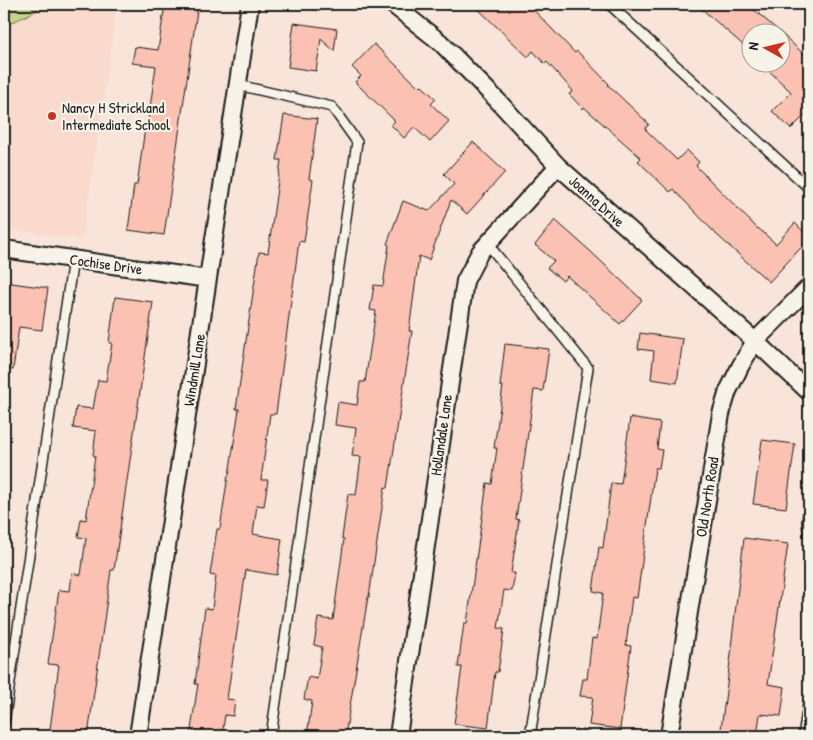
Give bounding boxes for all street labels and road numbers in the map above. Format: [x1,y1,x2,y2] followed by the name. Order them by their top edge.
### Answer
[564,170,630,232] street label: Joanna Drive
[68,249,144,279] street label: Cochise Drive
[178,332,210,408] street label: Windmill Lane
[425,393,457,477] street label: Hollandale Lane
[690,455,724,539] street label: Old North Road

